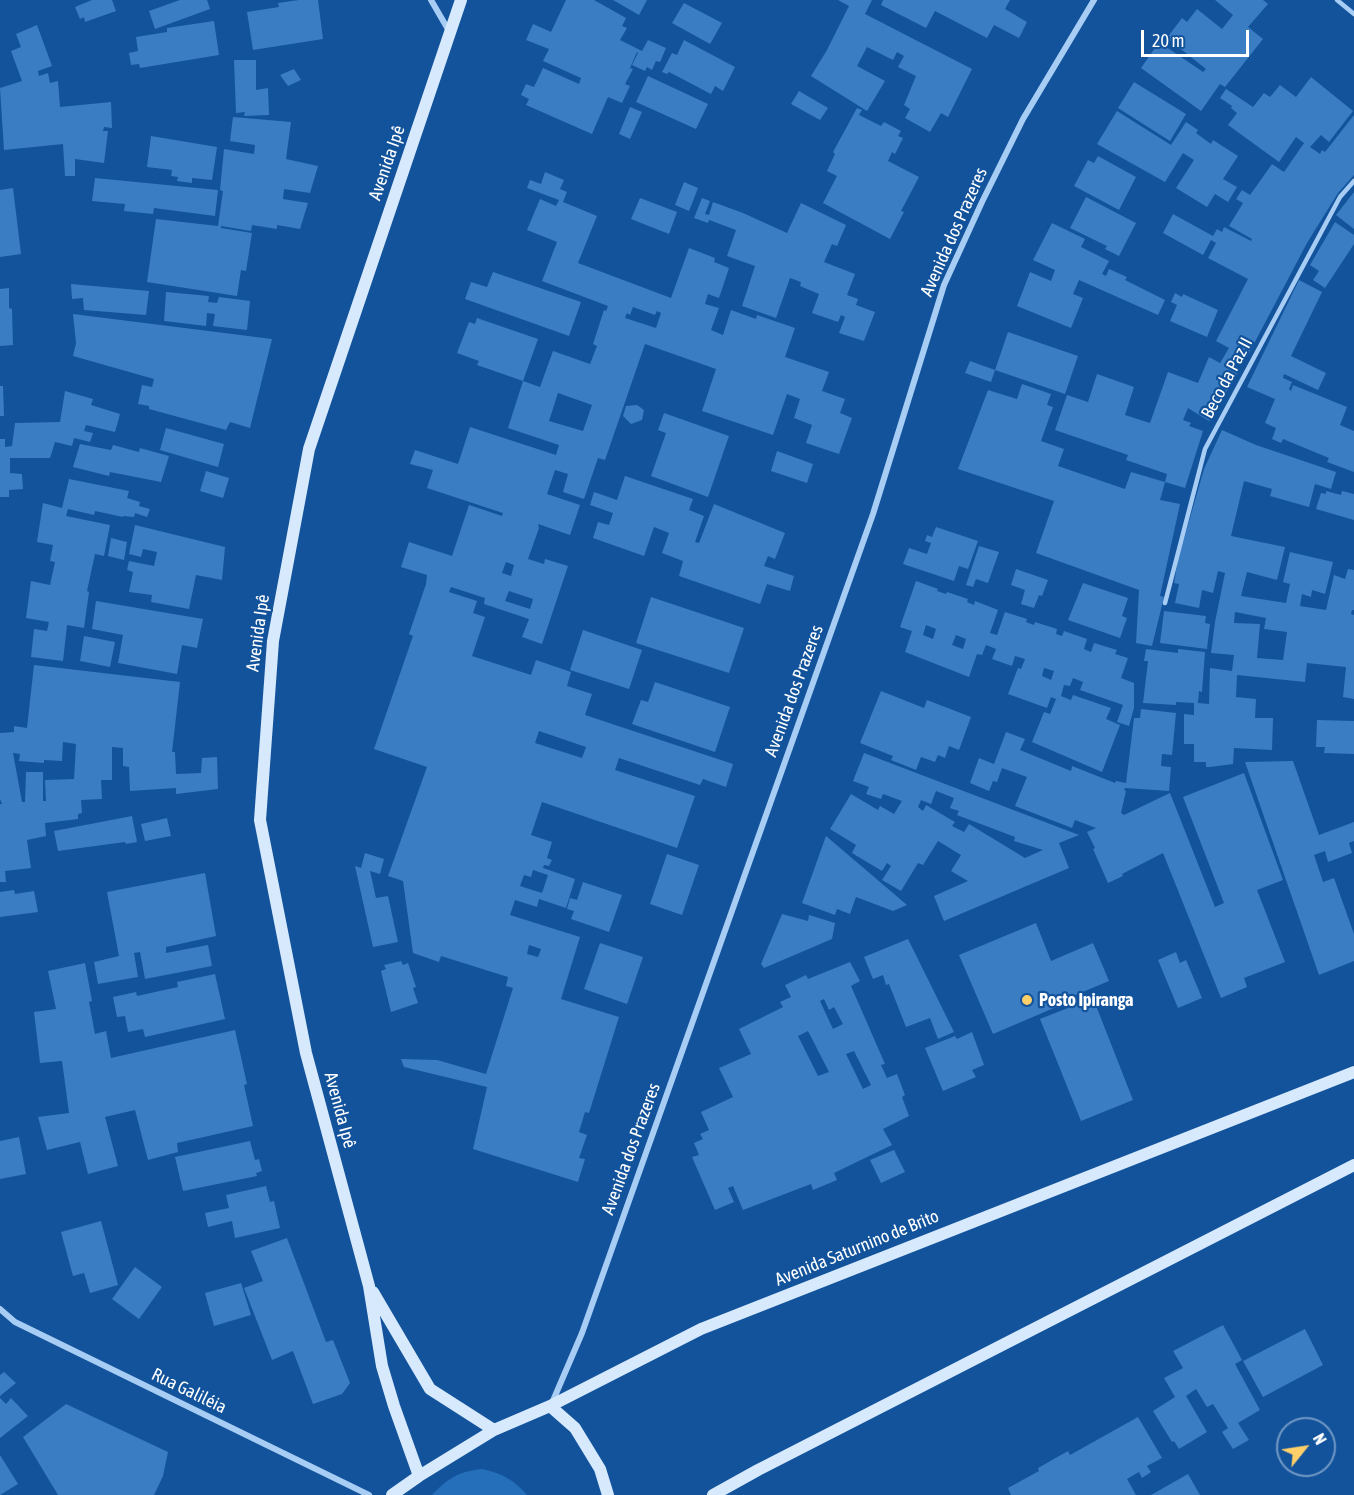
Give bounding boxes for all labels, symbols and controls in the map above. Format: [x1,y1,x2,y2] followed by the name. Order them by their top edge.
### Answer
[1144,18,1252,56] scale bar
[1152,30,1184,51] text: 20 m
[364,123,410,203] street label: Avenida Ipê
[916,164,992,300] street label: Avenida dos Prazeres
[1197,334,1257,422] street label: Beco da Paz II
[242,593,274,673] street label: Avenida Ipê
[760,622,828,760] street label: Avenida dos Prazeres
[1039,989,1133,1011] place label: Posto Ipiranga
[1020,993,1034,1007] marker: Posto Ipiranga
[320,1070,360,1150] street label: Avenida Ipê
[597,1080,665,1218] street label: Avenida dos Prazeres
[772,1205,942,1291] street label: Avenida Saturnino de Brito
[148,1364,230,1418] street label: Rua Galiléia
[1276,1417,1336,1477] north arrow
[1310,1430,1330,1448] text: N

